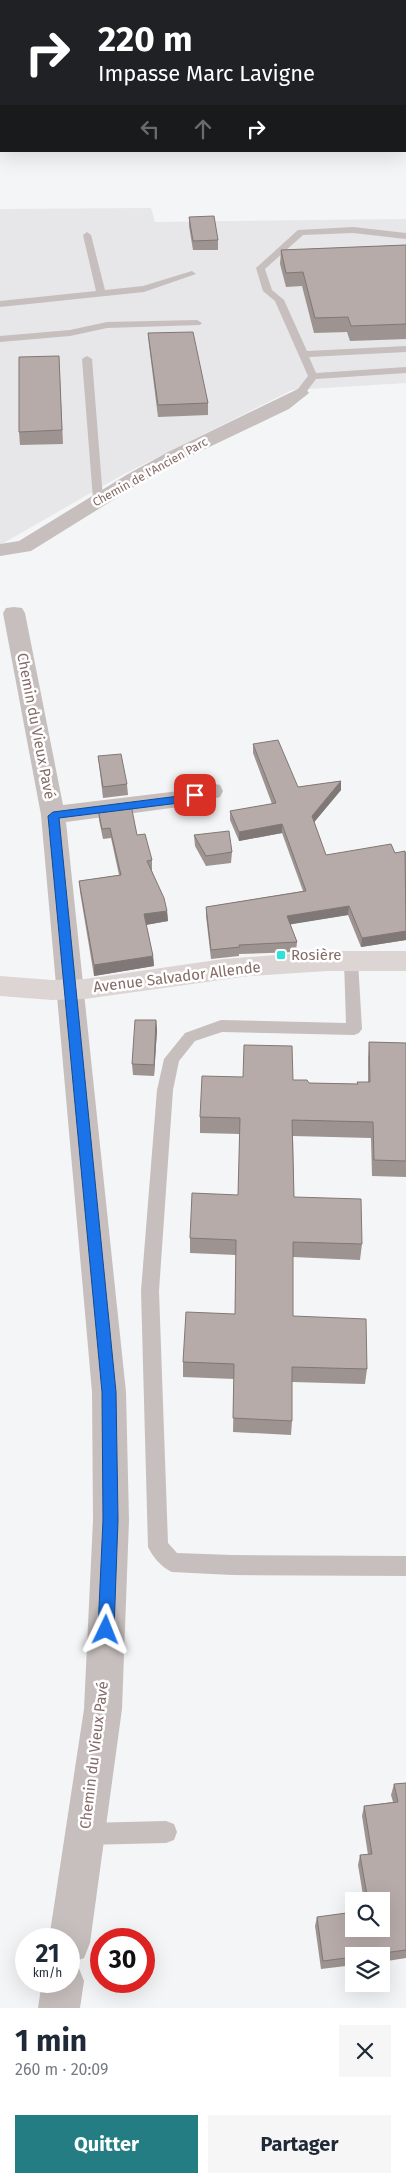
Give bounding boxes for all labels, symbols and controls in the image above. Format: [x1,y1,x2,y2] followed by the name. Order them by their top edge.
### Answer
[98,18,193,60] text: 220 m
[15,20,80,85] icon: right
[98,60,315,87] text: Impasse Marc Lavigne
[136,115,164,143] icon: left
[189,115,217,143] icon: ahead
[242,115,270,143] icon: right
[90,434,210,509] street label: Chemin de l'Ancien Parc
[13,651,59,801] street label: Chemin du Vieux Pavé
[174,774,216,816] pin
[181,781,209,809] icon: arrive
[291,946,342,964] place label: Rosière
[275,949,287,961] marker: Rosière
[92,958,262,996] street label: Avenue Salvador Allende
[79,1603,131,1655] position arrow
[76,1680,112,1830] street label: Chemin du Vieux Pavé
[345,1892,390,1992] map controls
[345,1892,390,1937] button: search
[90,1928,155,1993] speed limit sign: 30
[36,1939,59,1969] text: 21
[345,1947,390,1992] button: layers
[33,1966,62,1980] text: km/h
[15,2023,87,2059] text: 1 min
[339,2025,391,2077] button: close
[15,2060,109,2079] text: 260 m · 20:09
[15,2115,198,2173] button: Quitter
[208,2115,391,2173] button: Partager

